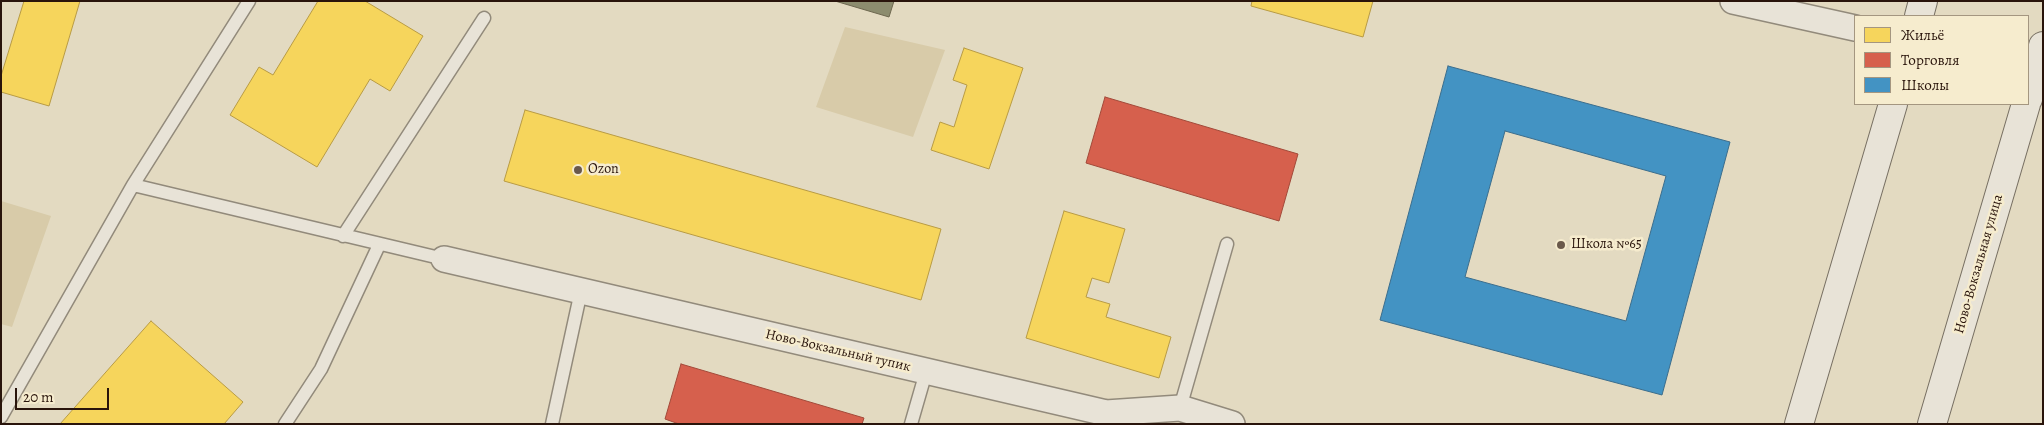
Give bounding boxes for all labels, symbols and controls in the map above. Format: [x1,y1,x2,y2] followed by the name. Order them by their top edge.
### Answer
[1854,15,2029,105] legend
[1901,25,1944,45] text: Жильё
[1901,50,1959,70] text: Торговля
[1901,75,1949,95] text: Школы
[588,162,619,178] place label: Ozon
[572,164,584,176] marker: Ozon
[1951,192,2007,336] street label: Ново-Вокзальная улица
[1571,237,1642,253] place label: Школа №65
[1555,239,1567,251] marker: Школа №65
[764,326,912,376] street label: Ново-Вокзальный тупик
[18,378,111,410] scale bar
[23,387,54,407] text: 20 m

